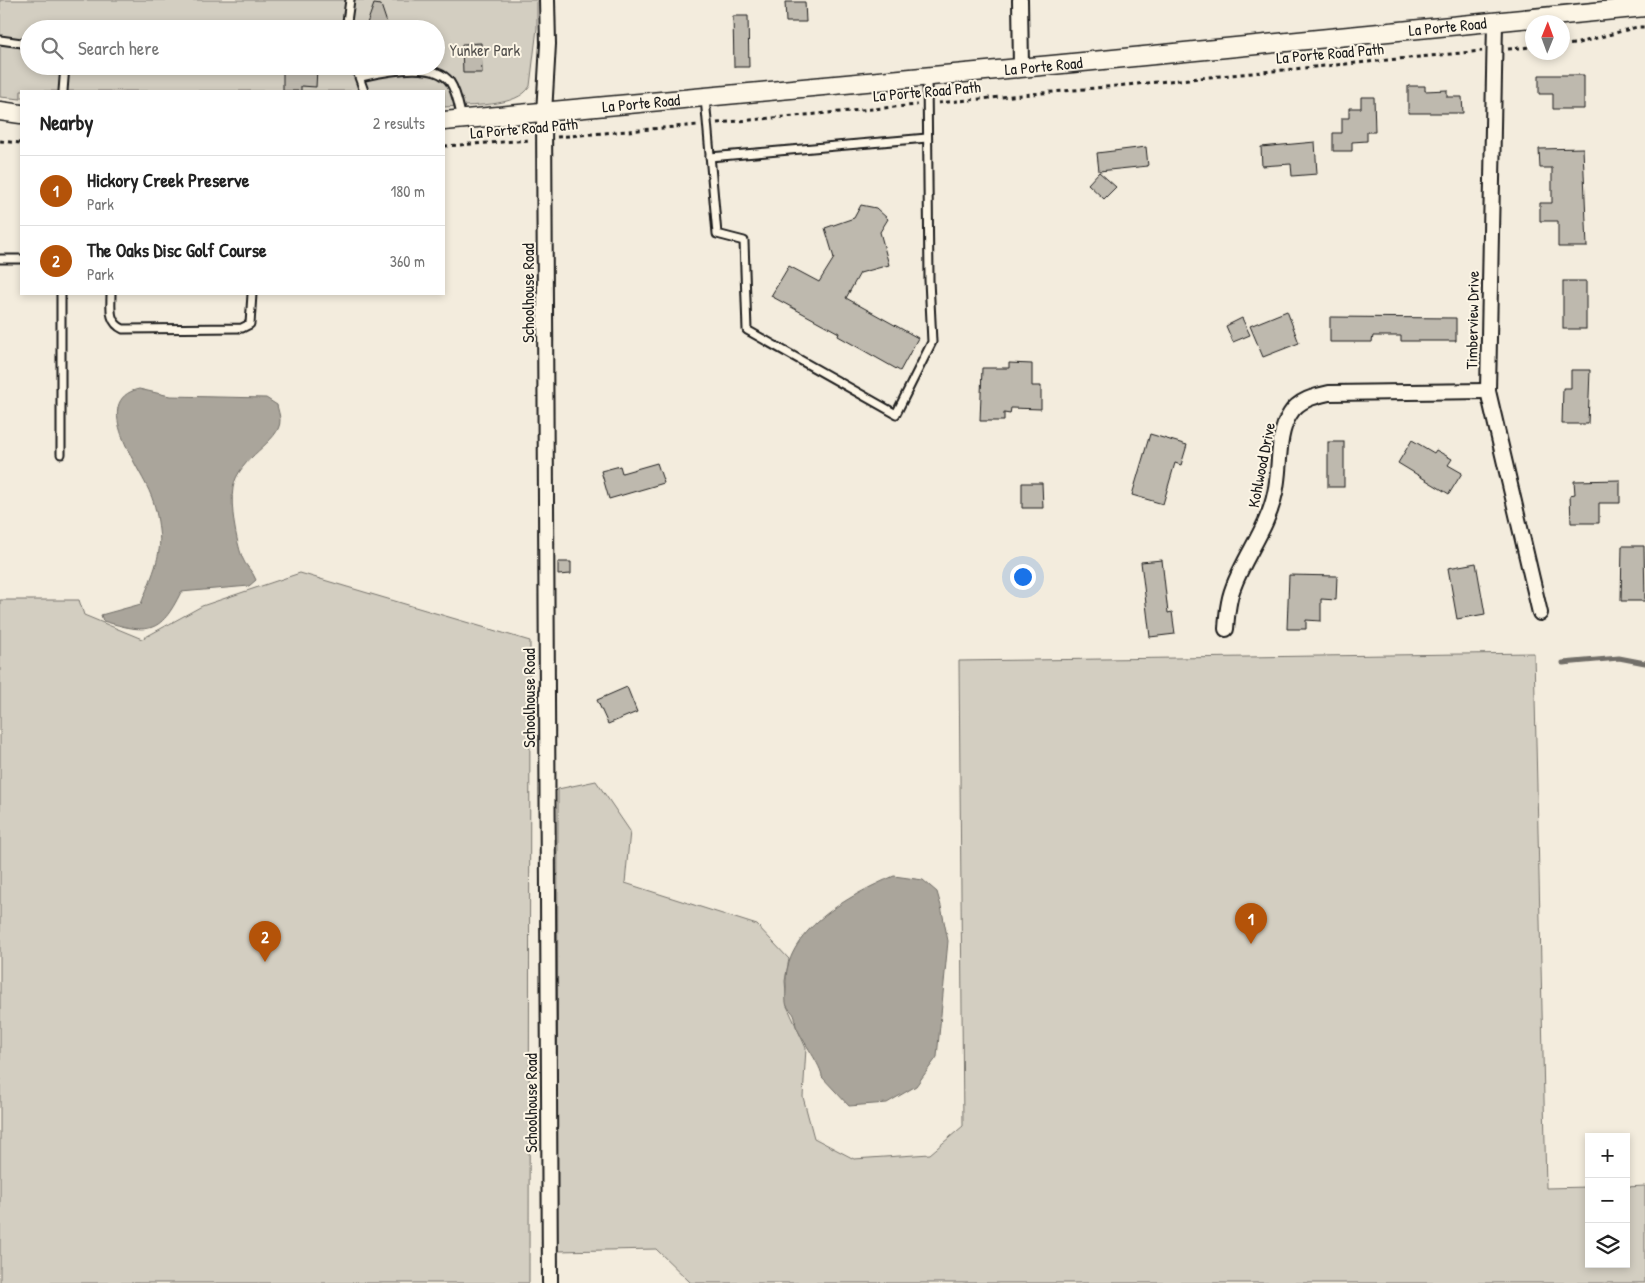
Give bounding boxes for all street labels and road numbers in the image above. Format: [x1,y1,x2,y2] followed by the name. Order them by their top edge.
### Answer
[1408,12,1487,41] street label: La Porte Road
[1275,37,1385,69] street label: La Porte Road Path
[1004,51,1083,80] street label: La Porte Road
[872,75,982,107] street label: La Porte Road Path
[601,88,681,117] street label: La Porte Road
[469,112,579,144] street label: La Porte Road Path
[517,243,539,343] street label: Schoolhouse Road
[1460,270,1484,369] street label: Timberview Drive
[1242,420,1280,509] street label: Kohlwood Drive
[518,648,540,748] street label: Schoolhouse Road
[520,1053,542,1153] street label: Schoolhouse Road

